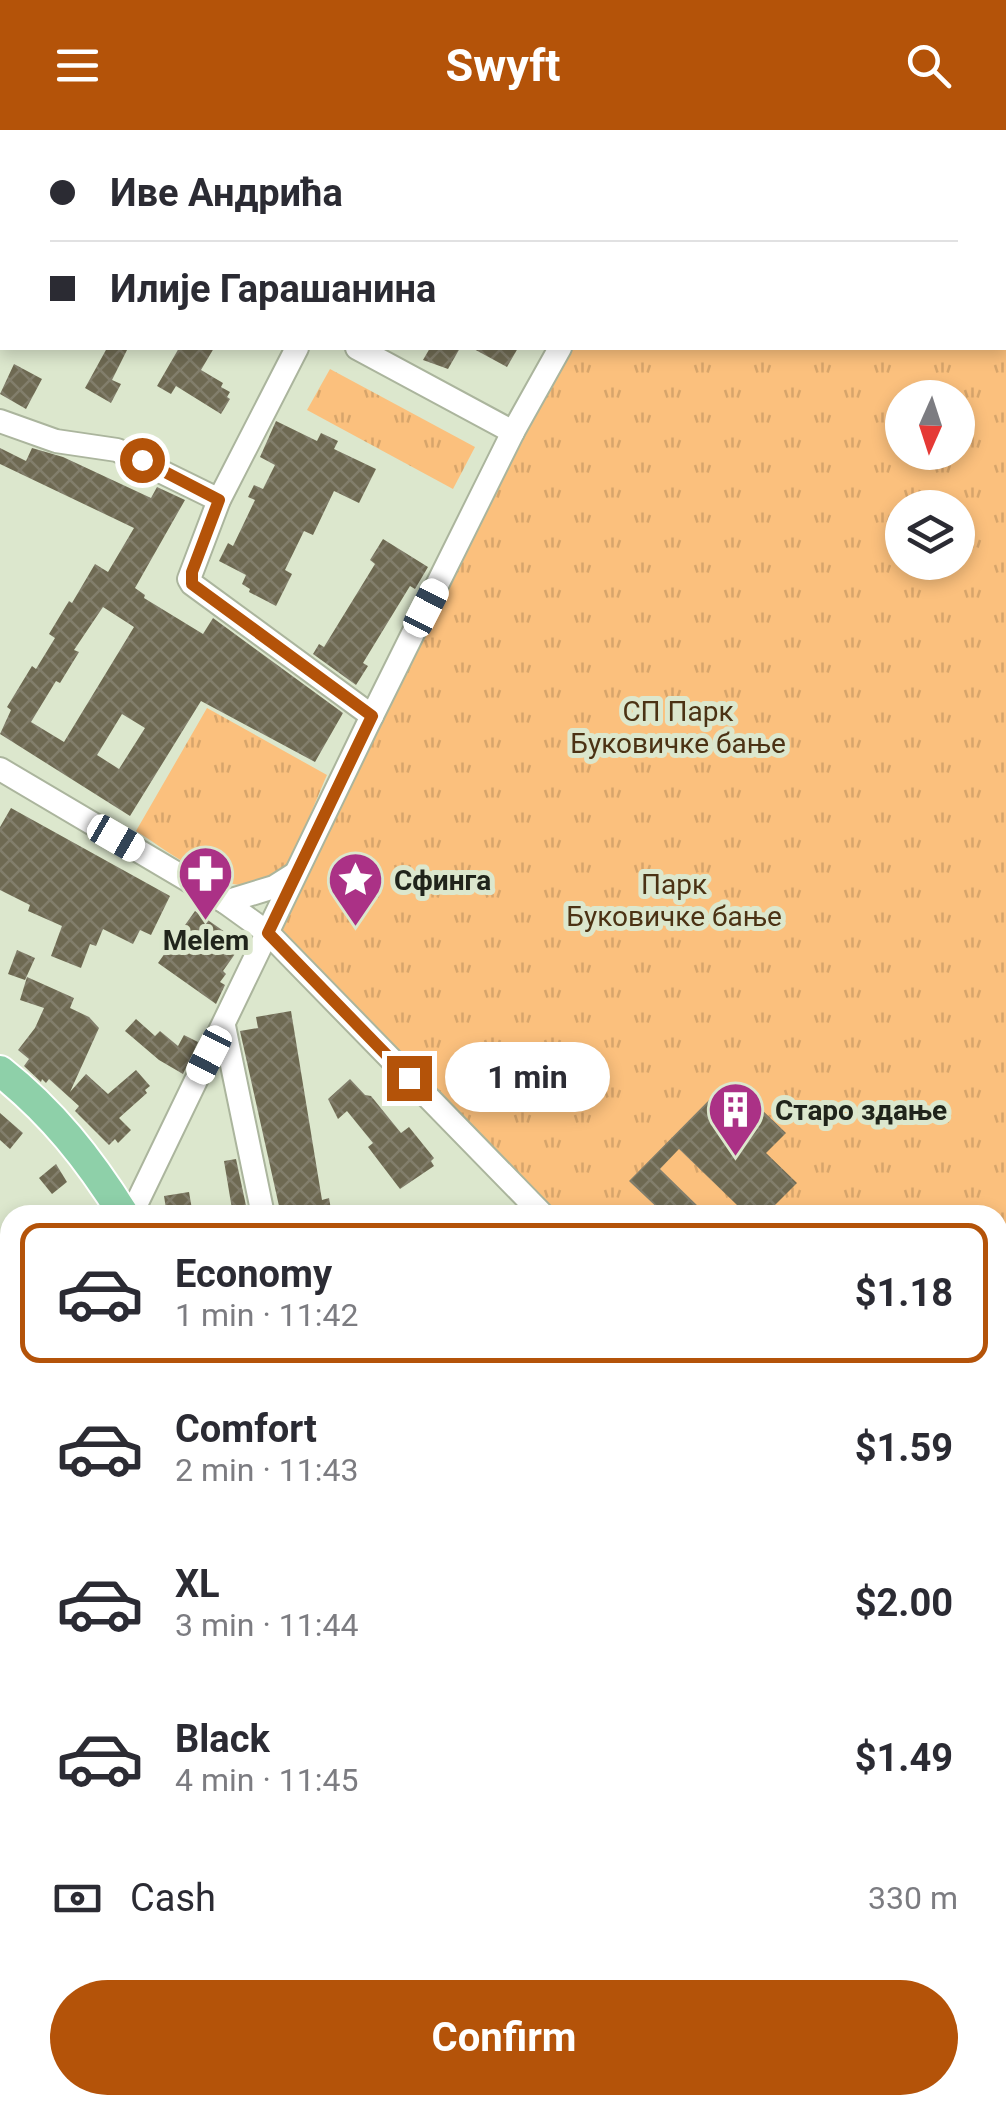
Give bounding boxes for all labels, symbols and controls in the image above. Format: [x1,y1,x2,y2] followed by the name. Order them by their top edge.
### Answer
[50,38,105,93] icon: menu
[901,38,956,93] icon: search
[445,39,561,92] text: Swyft
[110,171,343,215] text: Иве Андрића
[110,267,436,311] text: Илије Гарашанина
[885,380,975,470] north arrow
[885,380,975,580] map controls
[120,438,165,483] route start
[885,490,975,580] button: layers
[399,574,453,642] car
[570,695,786,760] park label: СП Парк Буковичке бање
[83,810,149,866] car
[176,844,236,923] pharmacy icon: Melem
[325,850,385,929] place icon: Сфинга
[394,864,491,897] place label: Сфинга
[566,868,782,933] park label: Парк Буковичке бање
[163,924,249,957] place label: Melem
[182,1021,236,1089] car
[444,1043,609,1113] callout: 1 min
[387,1056,432,1101] route end
[487,1058,568,1096] text: 1 min
[706,1080,766,1159] building icon: Старо здање
[775,1094,947,1127] place label: Старо здање
[55,1248,145,1338] icon: car
[175,1252,332,1296] text: Economy
[855,1271,953,1315] text: $1.18
[175,1296,358,1334] text: 1 min · 11:42
[55,1403,145,1493] icon: car
[175,1407,317,1451] text: Comfort
[855,1426,953,1470] text: $1.59
[175,1451,358,1489] text: 2 min · 11:43
[55,1558,145,1648] icon: car
[175,1562,220,1606] text: XL
[855,1581,953,1625] text: $2.00
[175,1606,358,1644] text: 3 min · 11:44
[55,1713,145,1803] icon: car
[175,1717,270,1761] text: Black
[855,1736,953,1780] text: $1.49
[175,1761,358,1799] text: 4 min · 11:45
[50,1871,105,1926] icon: cash
[130,1876,216,1920] text: Cash
[868,1879,958,1917] text: 330 m
[50,1980,958,2095] button: Confirm

